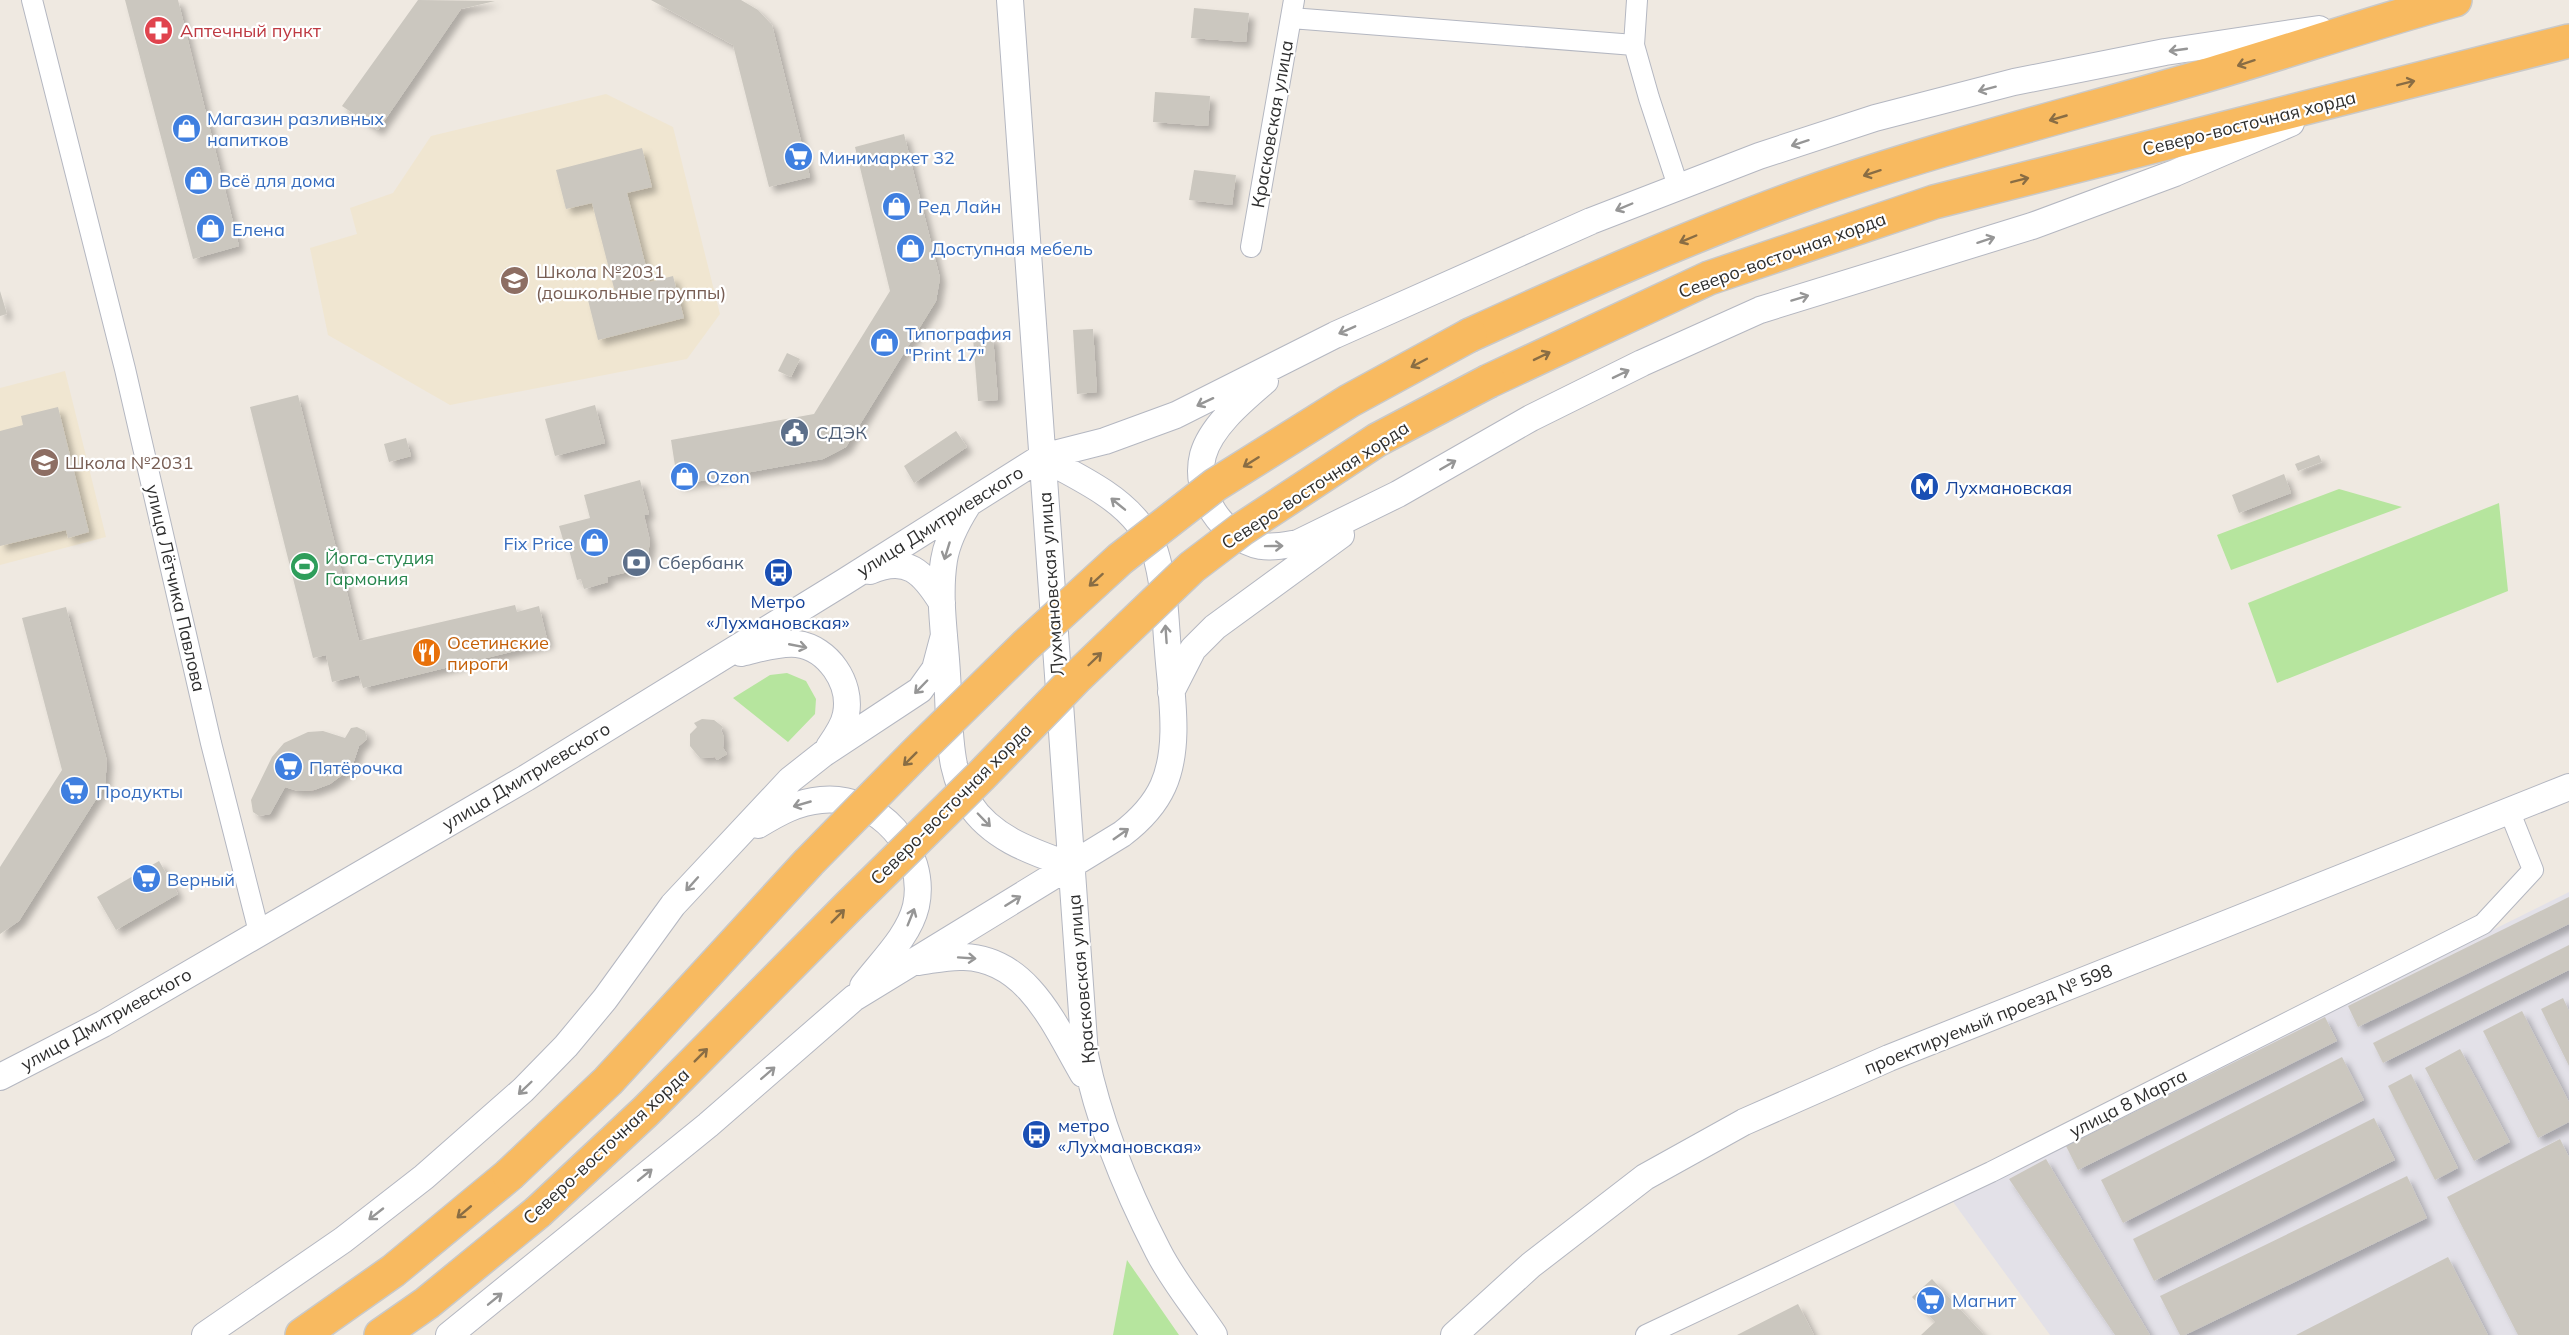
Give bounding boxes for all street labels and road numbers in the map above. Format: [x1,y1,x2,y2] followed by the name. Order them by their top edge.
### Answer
[1246,38,1298,210] street label: Красковская улица
[2140,85,2358,161] street label: Северо-восточная хорда
[1675,207,1889,303] street label: Северо-восточная хорда
[1217,416,1413,554] street label: Северо-восточная хорда
[852,460,1028,582] street label: улица Дмитриевского
[141,482,211,694] street label: улица Лётчика Павлова
[1033,491,1069,677] street label: Лухмановская улица
[438,717,614,835] street label: улица Дмитриевского
[865,718,1037,890] street label: Северо-восточная хорда
[1062,893,1100,1065] street label: Красковская улица
[1860,959,2116,1079] street label: проектируемый проезд № 598
[16,962,196,1076] street label: улица Дмитриевского
[518,1063,694,1229] street label: Северо-восточная хорда
[2065,1063,2191,1143] street label: улица 8 Марта

